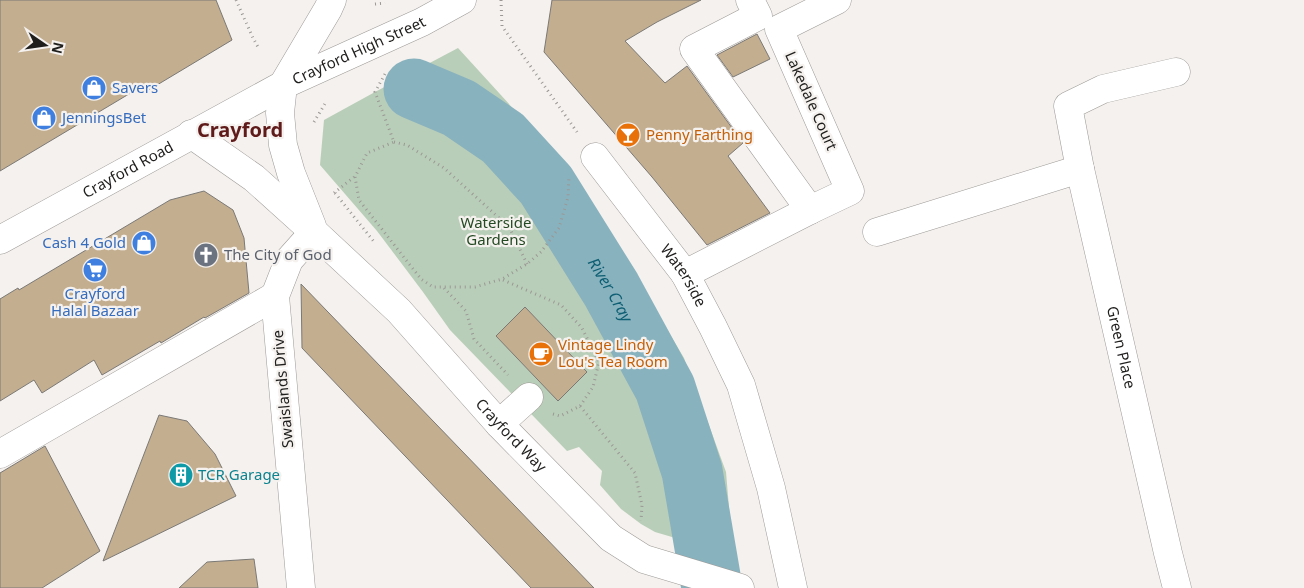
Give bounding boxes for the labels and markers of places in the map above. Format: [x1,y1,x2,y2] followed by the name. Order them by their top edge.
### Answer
[81,75,107,101] shop icon: Savers
[112,77,158,97] place label: Savers
[31,105,57,131] shop icon: JenningsBet
[60,107,147,127] place label: JenningsBet
[615,122,641,148] bar icon: Penny Farthing
[646,124,753,144] place label: Penny Farthing
[131,230,157,256] shop icon: Cash 4 Gold
[42,232,126,252] place label: Cash 4 Gold
[193,242,219,268] church icon: The City of God
[224,244,332,264] place label: The City of God
[82,257,108,283] supermarket icon: Crayford Halal Bazaar
[51,283,139,320] place label: Crayford Halal Bazaar
[558,334,668,371] place label: Vintage Lindy Lou's Tea Room
[528,341,554,367] cafe icon: Vintage Lindy Lou's Tea Room
[168,462,194,488] building icon: TCR Garage
[198,464,280,484] place label: TCR Garage

